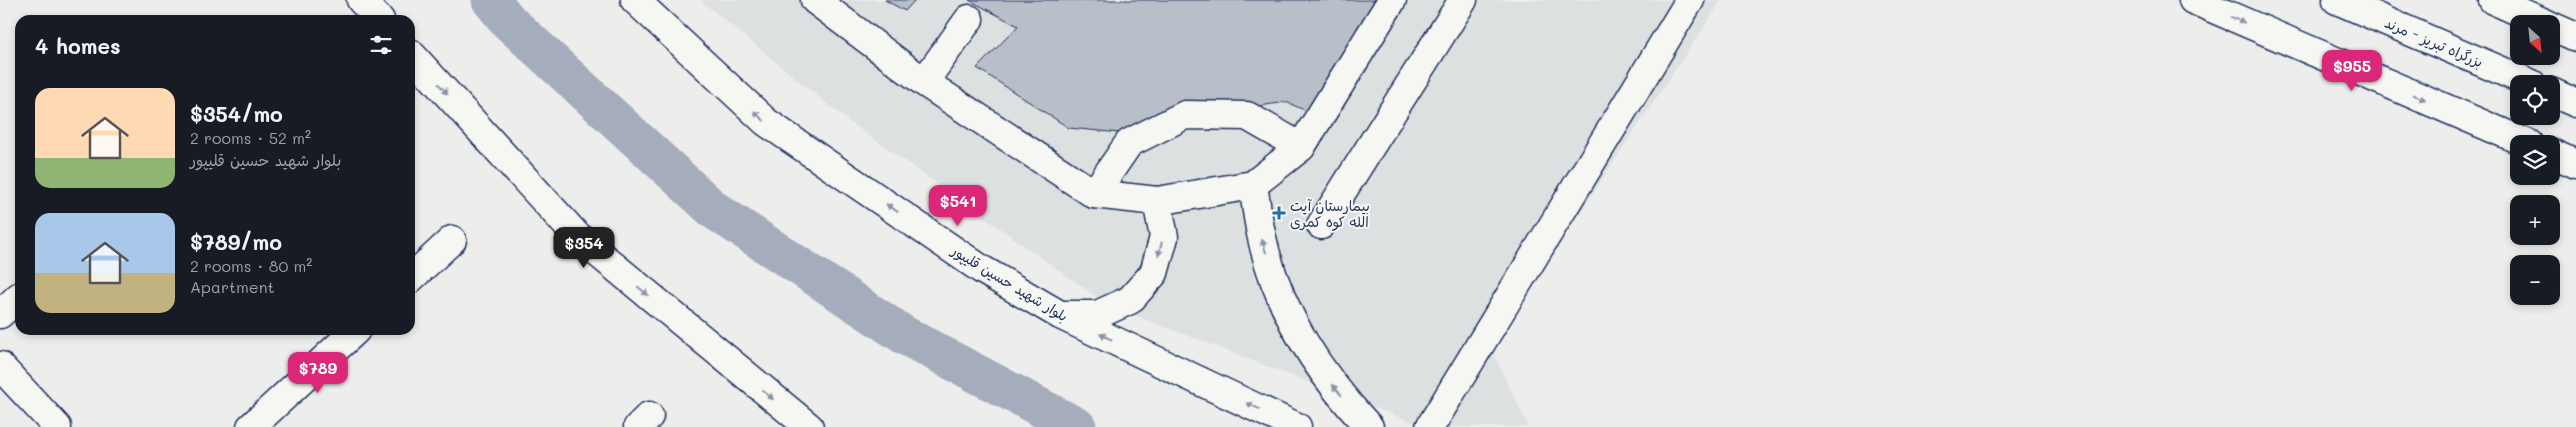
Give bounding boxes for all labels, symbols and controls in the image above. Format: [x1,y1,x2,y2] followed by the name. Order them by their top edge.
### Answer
[2382,13,2486,71] street label: بزرگراه تبریز - مرند
[2510,15,2560,65] north arrow
[2510,15,2560,305] map controls
[2231,16,2245,24] one-way arrow
[367,31,395,59] icon: filters
[35,32,121,59] text: 4 homes
[2322,49,2382,92] pin: $955
[2333,55,2371,76] text: $955
[2510,75,2560,125] button: locate
[437,83,449,95] one-way arrow
[2412,94,2426,102] one-way arrow
[190,100,283,127] text: $354/mo
[75,108,135,168] icon: home
[753,110,765,122] one-way arrow
[190,127,311,148] text: 2 rooms · 52 m²
[2510,135,2560,185] button: layers
[190,149,341,170] text: بلوار شهید حسین قلیپور
[928,184,988,227] pin: $541
[940,190,976,211] text: $541
[2510,195,2560,245] button: +
[1290,196,1370,231] place label: بیمارستان آیت الله کوه کمری
[886,203,899,213] one-way arrow
[1272,206,1286,220] marker: بیمارستان آیت الله کوه کمری
[554,226,614,269] pin: $354
[190,228,282,255] text: $789/mo
[565,232,603,253] text: $354
[75,233,135,293] icon: home
[1260,239,1268,254] one-way arrow
[947,240,1072,326] street label: بلوار شهید حسین قلیپور
[1156,241,1164,256] one-way arrow
[190,255,312,276] text: 2 rooms · 80 m²
[2510,255,2560,305] button: −
[190,276,275,297] text: Apartment
[637,285,650,296] one-way arrow
[1099,333,1113,341] one-way arrow
[288,352,348,394] pin: $789
[299,357,337,378] text: $789
[1331,384,1342,397] one-way arrow
[762,389,775,400] one-way arrow
[1246,402,1260,410] one-way arrow

